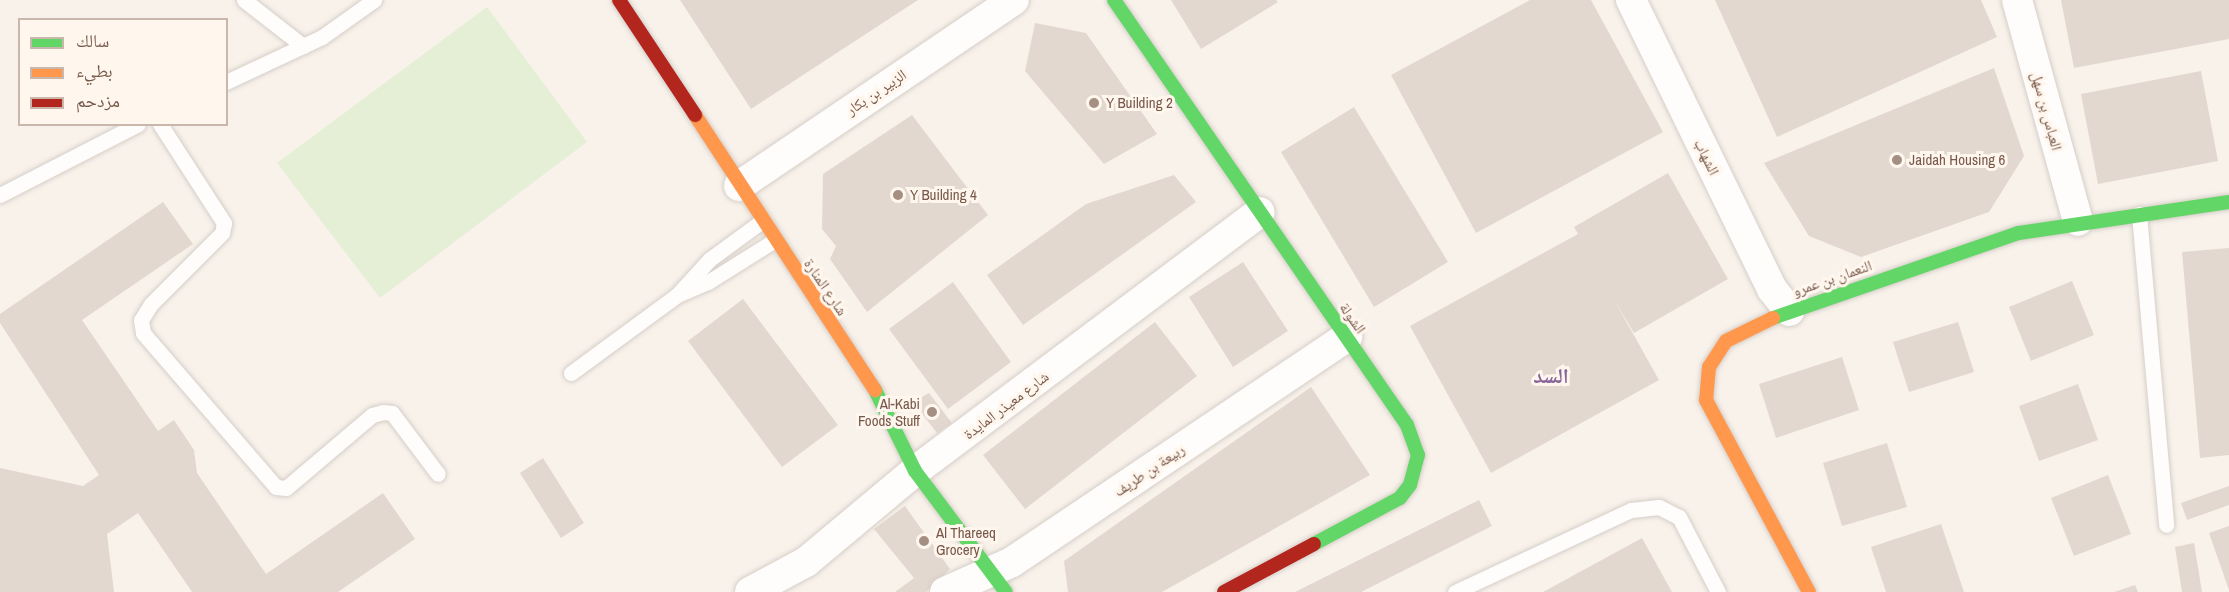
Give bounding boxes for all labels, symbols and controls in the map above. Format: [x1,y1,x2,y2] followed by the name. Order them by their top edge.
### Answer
[18,18,228,126] legend
[76,28,109,53] text: سالك
[76,58,113,83] text: بطيء
[842,65,910,119] street label: الزبير بن بكار
[2028,70,2066,152] street label: العباس بن سهل
[76,88,120,113] text: مزدحم
[1106,94,1173,112] place label: Y Building 2
[1087,96,1101,110] marker: Y Building 2
[1691,136,1723,178] street label: الشهاب
[1909,151,2005,169] place label: Jaidah Housing 6
[1890,153,1904,167] marker: Jaidah Housing 6
[910,186,977,204] place label: Y Building 4
[891,188,905,202] marker: Y Building 4
[800,255,852,319] street label: شارع المنارة
[1790,256,1874,300] street label: النعمان بن عمرو
[1336,299,1370,337] street label: الشولة
[1533,363,1569,389] district label: السد
[960,367,1052,443] street label: شارع معيذر المايدة
[858,394,920,429] place label: Al-Kabi Foods Stuff
[925,405,939,419] marker: Al-Kabi Foods Stuff
[1110,440,1188,500] street label: ربيعة بن طريف
[936,523,996,558] place label: Al Thareeq Grocery
[917,534,931,548] marker: Al Thareeq Grocery

